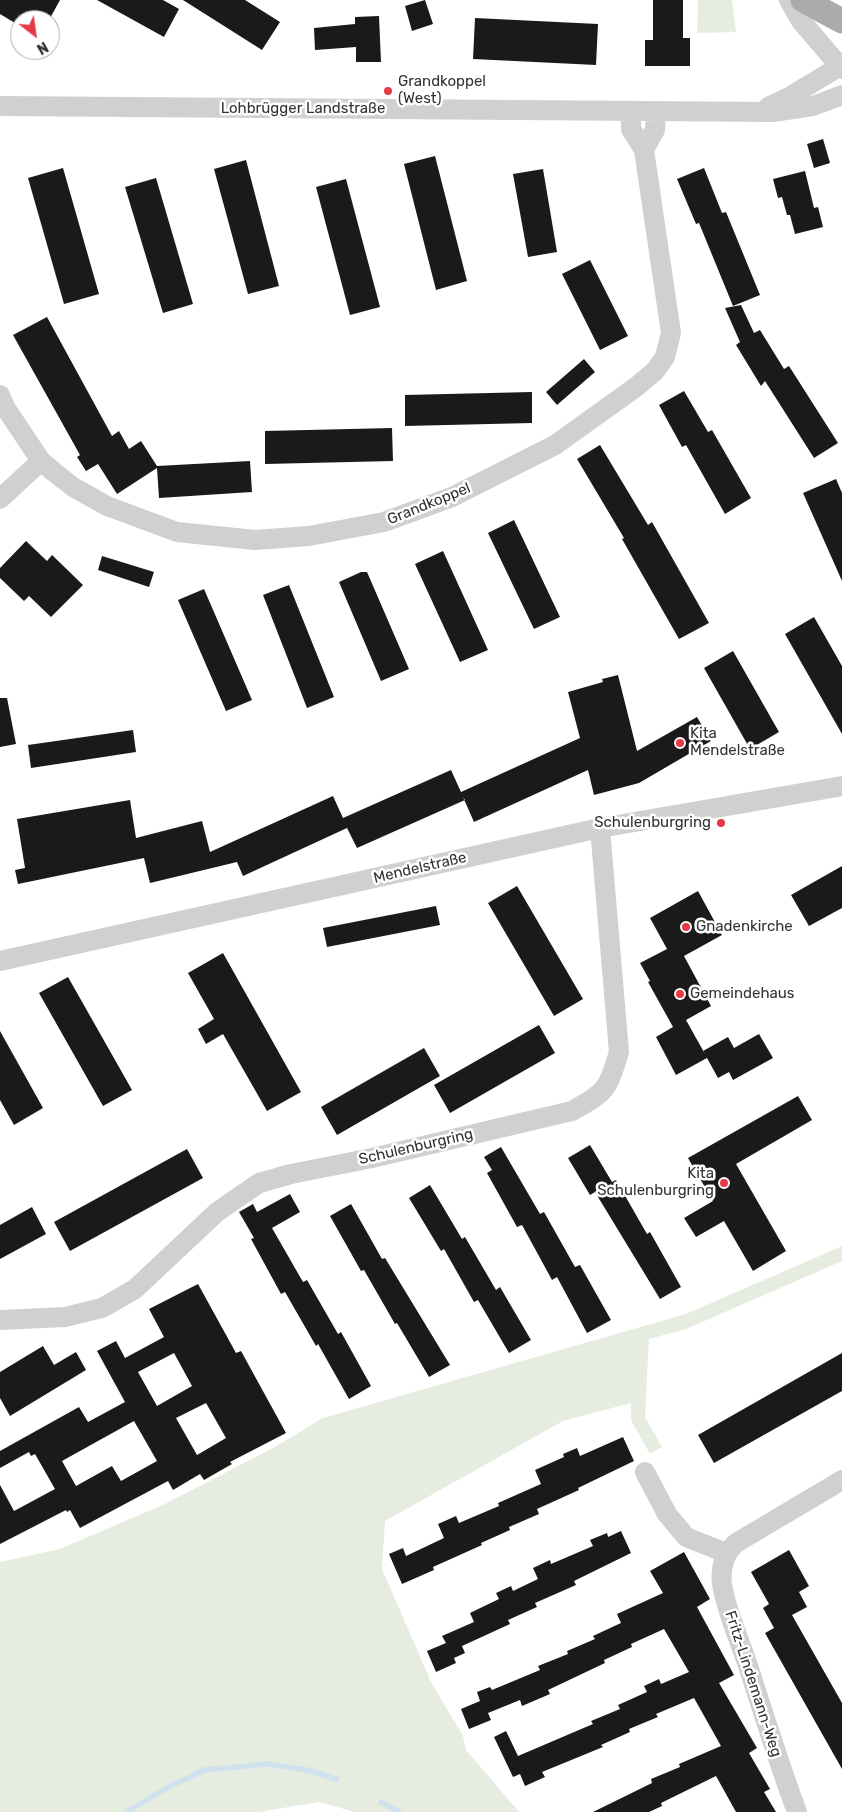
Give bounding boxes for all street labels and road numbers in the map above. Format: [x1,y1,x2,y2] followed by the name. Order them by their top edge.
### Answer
[221,100,385,118] street label: Lohbrügger Landstraße
[385,479,473,529] street label: Grandkoppel
[372,849,468,887] street label: Mendelstraße
[357,1125,475,1169] street label: Schulenburgring
[721,1609,785,1759] street label: Fritz-Lindemann-Weg

